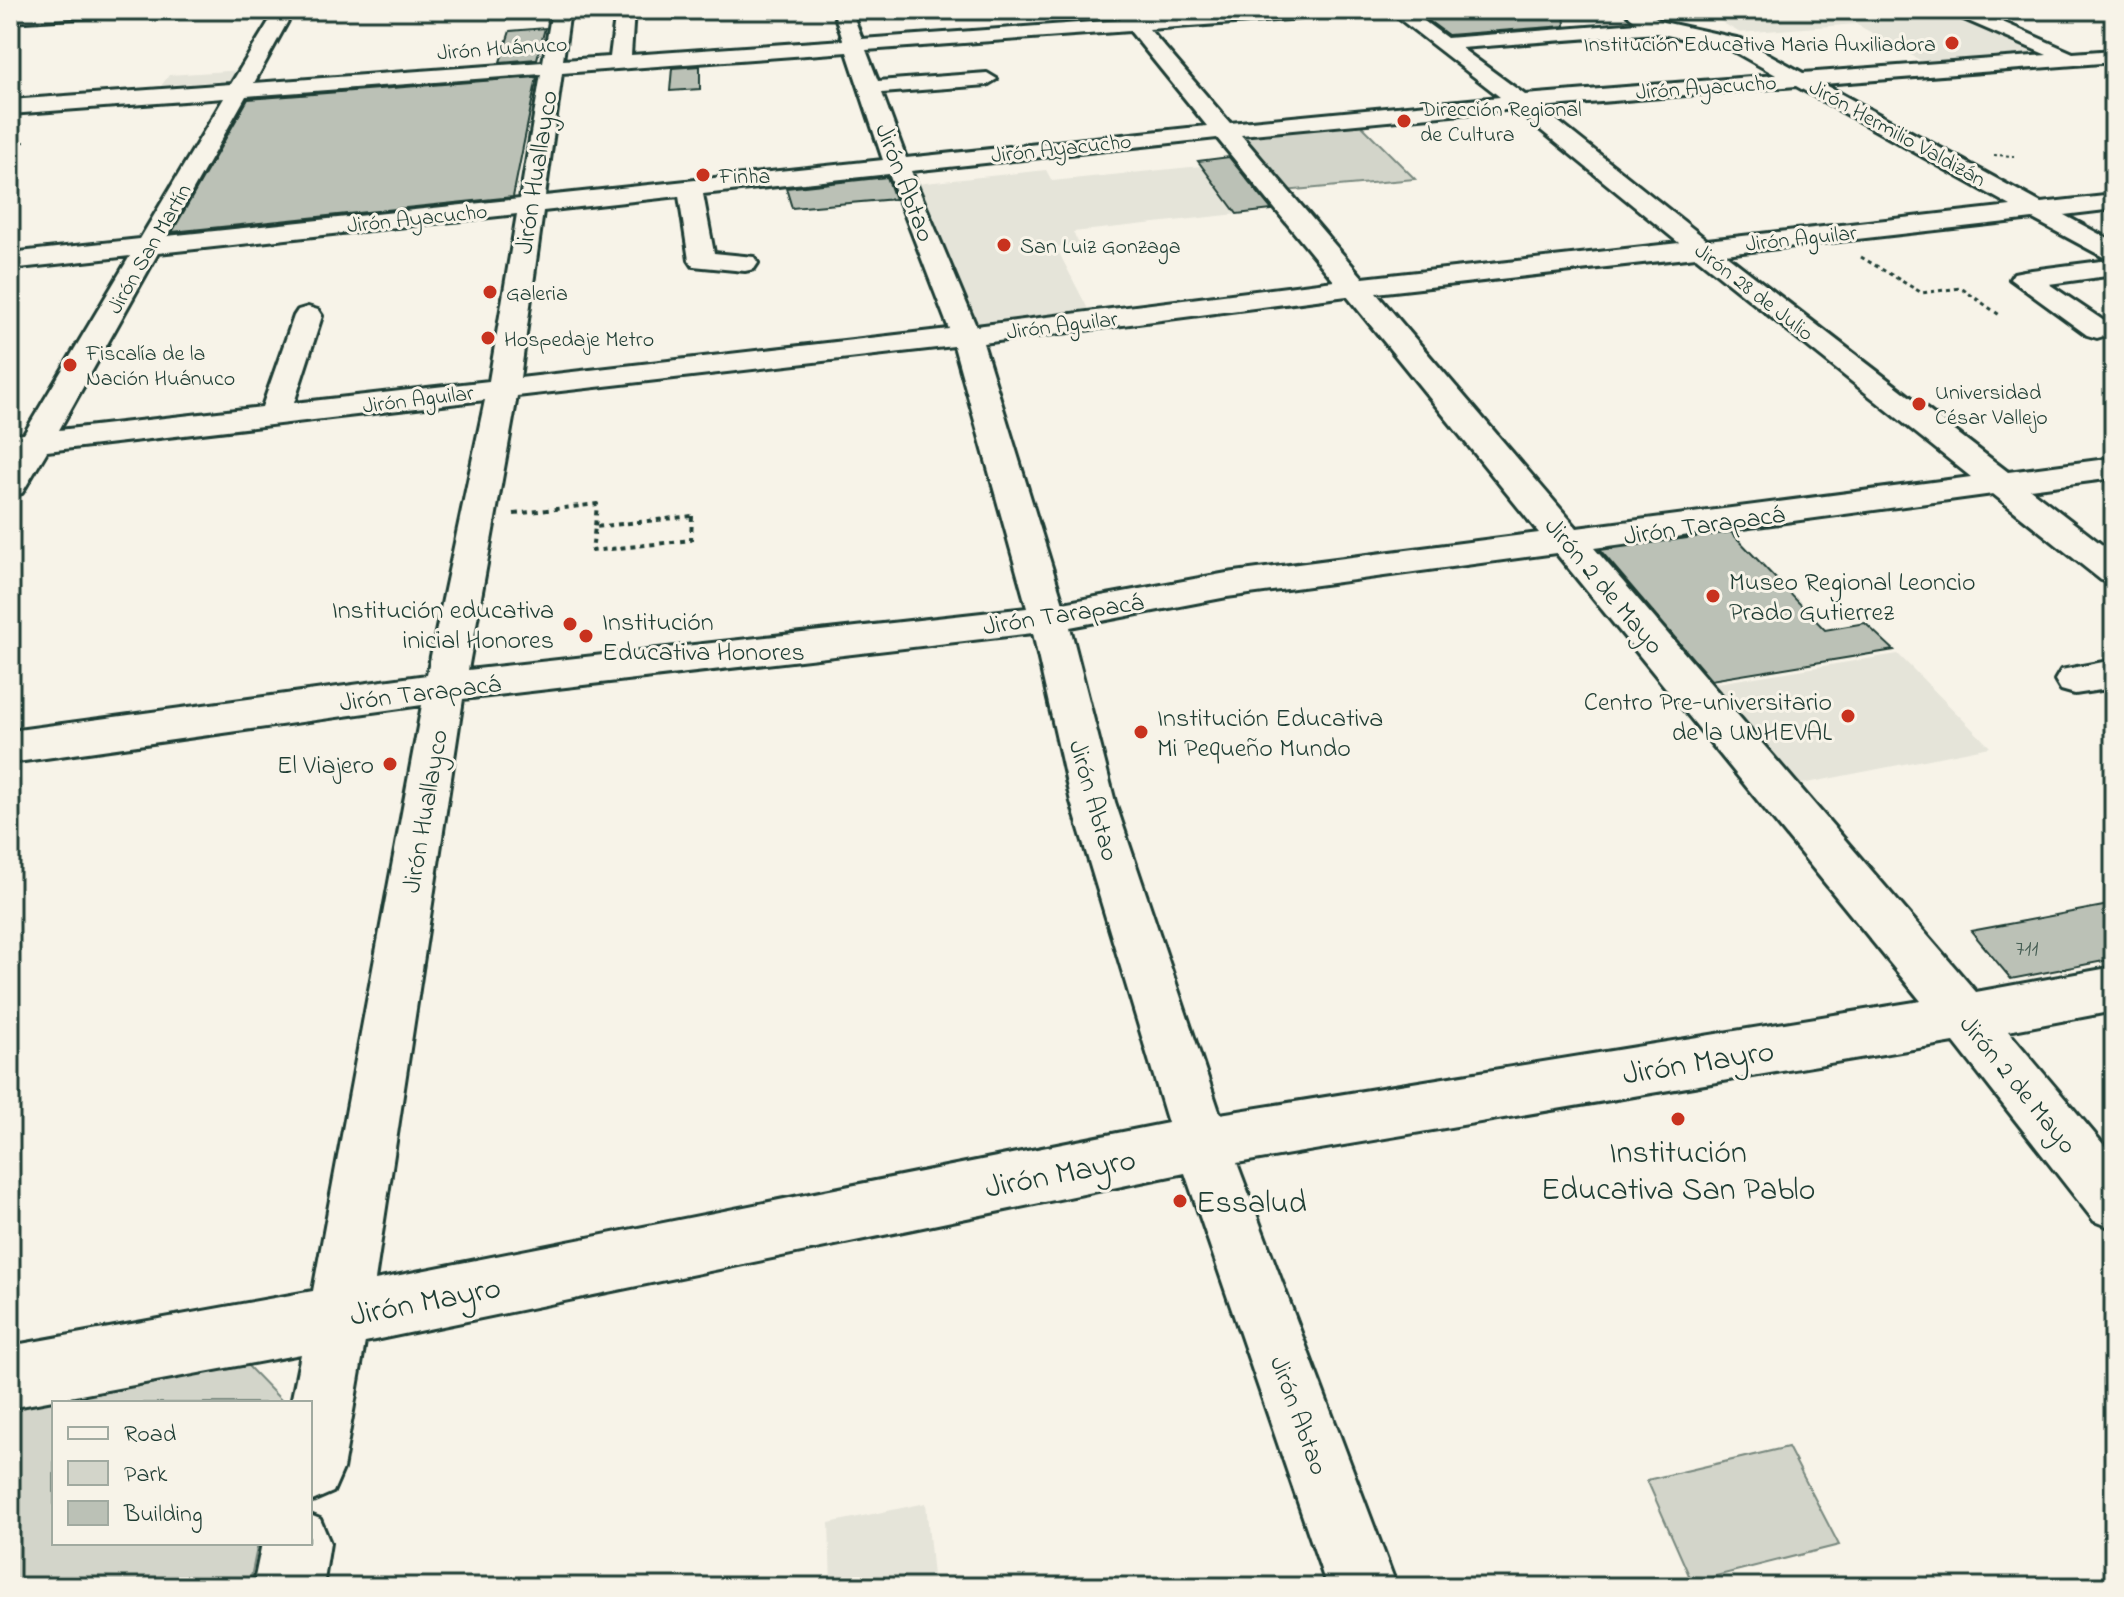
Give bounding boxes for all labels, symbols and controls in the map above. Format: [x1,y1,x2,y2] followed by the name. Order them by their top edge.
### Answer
[436,29,568,70] street label: Jirón Huánuco
[1584,30,1936,62] place label: Institución Educativa Maria Auxiliadora
[1943,34,1961,52] marker: Institución Educativa Maria Auxiliadora
[1635,68,1778,111] street label: Jirón Ayacucho
[1802,73,1991,197] street label: Jirón Hermilio Valdizán
[506,88,570,257] street label: Jirón Huallayco
[1419,95,1582,152] place label: Dirección Regional de Cultura
[1395,112,1413,130] marker: Dirección Regional de Cultura
[863,118,943,248] street label: Jirón Abtao
[990,127,1133,174] street label: Jirón Ayacucho
[718,162,770,194] place label: Finha
[694,166,712,184] marker: Finha
[100,178,201,321] street label: Jirón San Martín
[346,197,489,244] street label: Jirón Ayacucho
[1744,218,1859,263] street label: Jirón Aguilar
[1020,232,1181,265] place label: San Luiz Gonzaga
[995,236,1013,254] marker: San Luiz Gonzaga
[1687,236,1820,350] street label: Jirón 28 de Julio
[506,279,568,311] place label: Galeria
[481,283,499,301] marker: Galeria
[1005,304,1120,351] street label: Jirón Aguilar
[504,325,654,357] place label: Hospedaje Metro
[479,329,497,347] marker: Hospedaje Metro
[85,339,235,396] place label: Fiscalía de la Nación Huánuco
[61,356,79,374] marker: Fiscalía de la Nación Huánuco
[361,378,476,425] street label: Jirón Aguilar
[1935,378,2048,435] place label: Universidad César Vallejo
[1910,395,1928,413] marker: Universidad César Vallejo
[1621,497,1787,557] street label: Jirón Tarapacá
[1534,510,1672,664] street label: Jirón 2 de Mayo
[1729,565,1975,633] place label: Museo Regional Leoncio Prado Gutierrez
[980,585,1147,647] street label: Jirón Tarapacá
[1704,587,1722,605] marker: Museo Regional Leoncio Prado Gutierrez
[332,593,554,661] place label: Institución educativa inicial Honores
[602,605,805,673] place label: Institución Educativa Honores
[561,615,579,633] marker: Institución educativa inicial Honores
[577,627,595,645] marker: Institución Educativa Honores
[338,666,503,724] street label: Jirón Tarapacá
[1584,685,1832,753] place label: Centro Pre-universitario de la UNHEVAL
[1157,701,1383,769] place label: Institución Educativa Mi Pequeño Mundo
[1839,707,1857,725] marker: Centro Pre-universitario de la UNHEVAL
[1132,723,1150,741] marker: Institución Educativa Mi Pequeño Mundo
[394,727,460,896] street label: Jirón Huallayco
[1057,736,1128,866] street label: Jirón Abtao
[277,748,374,786] place label: El Viajero
[381,755,399,773] marker: El Viajero
[2015,934,2039,966] house number: 711
[1949,1008,2085,1164] street label: Jirón 2 de Mayo
[1619,1029,1778,1100] street label: Jirón Mayro
[1669,1110,1687,1128] marker: Institución Educativa San Pablo
[1541,1131,1815,1215] place label: Institución Educativa San Pablo
[981,1138,1140,1213] street label: Jirón Mayro
[1196,1181,1307,1228] place label: Essalud
[1171,1192,1189,1210] marker: Essalud
[346,1266,505,1341] street label: Jirón Mayro
[1258,1351,1336,1481] street label: Jirón Abtao
[52,1401,312,1545] legend
[124,1418,177,1453] text: Road
[124,1458,168,1493] text: Park
[123,1498,203,1533] text: Building

